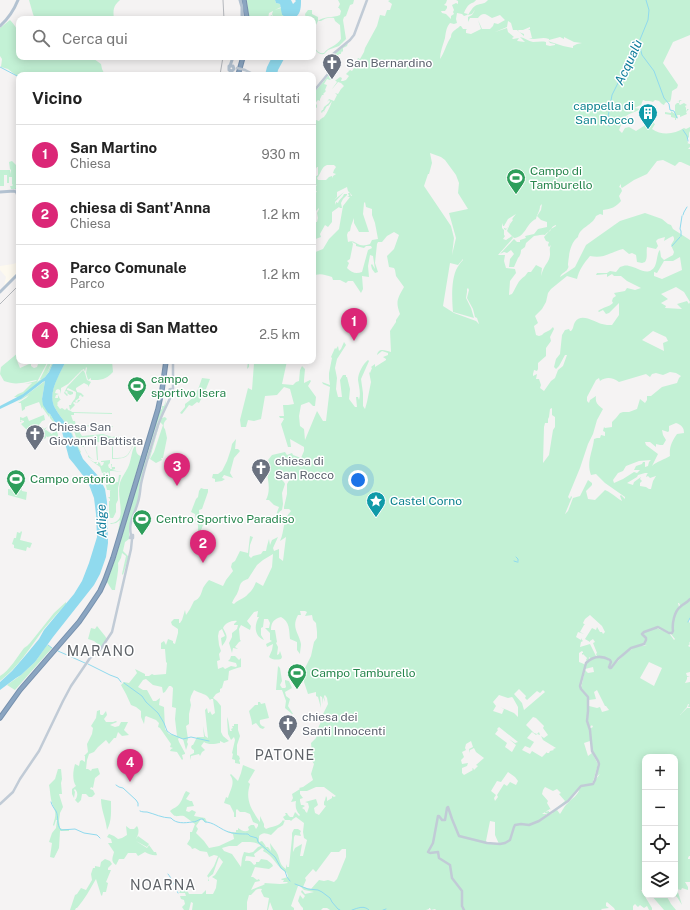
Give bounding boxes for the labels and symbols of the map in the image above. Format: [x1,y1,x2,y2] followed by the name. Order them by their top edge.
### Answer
[611,37,645,87] water label: Acqualù
[321,52,343,80] church icon: San Bernardino
[346,56,432,70] place label: San Bernardino
[573,99,634,127] place label: cappella di San Rocco
[637,102,659,130] building icon: cappella di San Rocco
[530,164,593,192] place label: Campo di Tamburello
[505,167,527,195] sports icon: Campo di Tamburello
[341,308,367,341] pin: 1
[151,372,226,400] place label: campo sportivo Isera
[126,375,148,403] sports icon: campo sportivo Isera
[49,420,143,448] place label: Chiesa San Giovanni Battista
[24,423,46,451] church icon: Chiesa San Giovanni Battista
[164,453,190,486] pin: 3
[275,454,334,482] place label: chiesa di San Rocco
[250,457,272,485] church icon: chiesa di San Rocco
[5,468,27,496] sports icon: Campo oratorio
[348,470,368,490] your location
[30,472,115,486] place label: Campo oratorio
[365,490,387,518] place icon: Castel Corno
[390,494,462,508] place label: Castel Corno
[93,504,110,538] water label: Adige
[131,508,153,536] sports icon: Centro Sportivo Paradiso
[156,512,295,526] place label: Centro Sportivo Paradiso
[190,530,216,563] pin: 2
[67,643,135,659] district label: MARANO
[286,662,308,690] sports icon: Campo Tamburello
[311,666,416,680] place label: Campo Tamburello
[302,710,385,738] place label: chiesa dei Santi Innocenti
[277,713,299,741] church icon: chiesa dei Santi Innocenti
[255,747,315,763] district label: PATONE
[117,749,143,782] pin: 4
[130,877,196,893] district label: NOARNA

